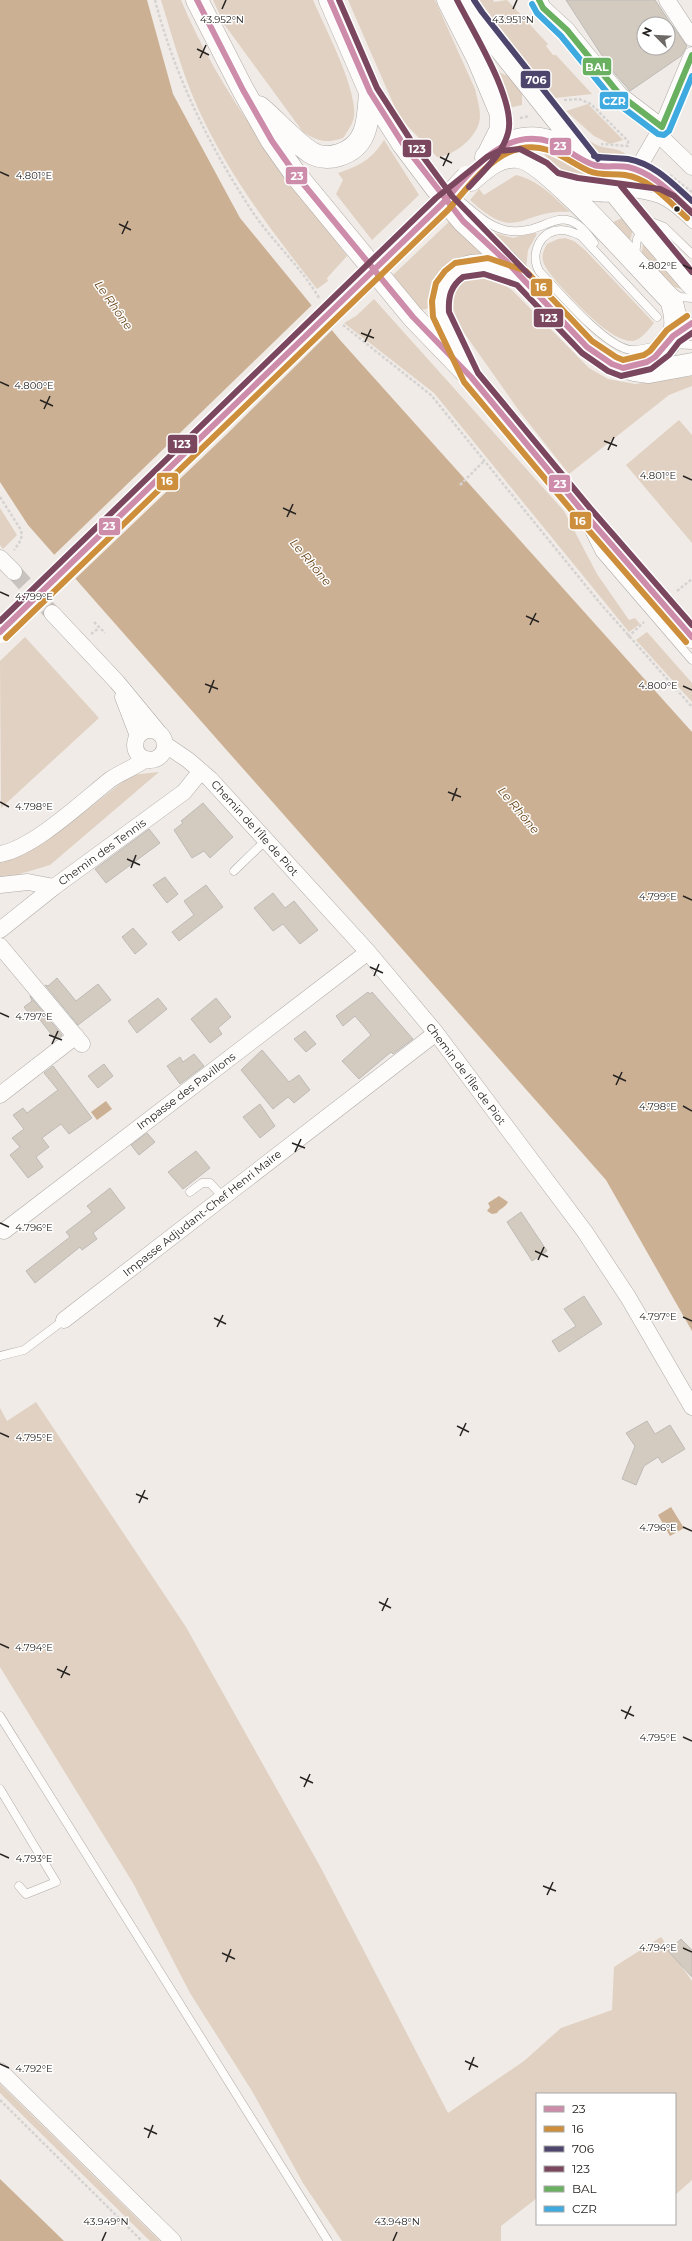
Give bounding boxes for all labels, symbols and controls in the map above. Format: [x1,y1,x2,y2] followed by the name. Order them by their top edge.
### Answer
[200,13,244,26] text: 43.952°N
[492,13,534,26] text: 43.951°N
[636,16,676,56] north arrow
[639,25,655,39] text: N
[582,57,612,76] line badge: BAL
[585,60,609,74] text: BAL
[520,70,551,89] line badge: 706
[525,73,547,87] text: 706
[599,91,629,110] line badge: CZR
[602,94,626,108] text: CZR
[549,137,572,156] line badge: 23
[402,139,432,158] line badge: 123
[553,139,567,153] text: 23
[408,142,426,156] text: 123
[285,166,308,185] line badge: 23
[16,169,53,182] text: 4.801°E
[290,169,304,183] text: 23
[672,204,682,214] unlabelled marker
[639,259,678,272] text: 4.802°E
[91,277,137,333] water label: Le Rhône
[530,278,553,297] line badge: 16
[535,280,547,294] text: 16
[533,308,564,328] line badge: 123
[540,311,558,325] text: 123
[14,379,54,392] text: 4.800°E
[167,434,198,454] line badge: 123
[173,437,191,451] text: 123
[640,469,677,482] text: 4.801°E
[156,472,179,491] line badge: 16
[161,474,173,488] text: 16
[548,474,571,493] line badge: 23
[553,477,567,491] text: 23
[569,511,592,530] line badge: 16
[574,514,586,528] text: 16
[98,517,121,536] line badge: 23
[102,519,116,533] text: 23
[287,535,335,589] water label: Le Rhône
[15,590,53,603] text: 4.799°E
[638,679,678,692] text: 4.800°E
[208,777,302,879] street label: Chemin de l'Île de Piot
[495,783,543,837] water label: Le Rhône
[15,800,53,813] text: 4.798°E
[56,815,149,888] street label: Chemin des Tennis
[639,890,677,903] text: 4.799°E
[15,1010,53,1023] text: 4.797°E
[423,1020,509,1128] street label: Chemin de l'Île de Piot
[134,1049,239,1133] street label: Impasse des Pavillons
[639,1100,677,1113] text: 4.798°E
[120,1146,284,1279] street label: Impasse Adjudant-Chef Henri Maire
[15,1221,53,1234] text: 4.796°E
[639,1310,677,1323] text: 4.797°E
[15,1431,53,1444] text: 4.795°E
[639,1521,677,1534] text: 4.796°E
[15,1641,53,1654] text: 4.794°E
[639,1731,677,1744] text: 4.795°E
[15,1852,53,1865] text: 4.793°E
[639,1941,677,1954] text: 4.794°E
[15,2062,53,2075] text: 4.792°E
[536,2093,676,2225] legend
[572,2101,586,2116] text: 23
[572,2121,584,2136] text: 16
[572,2141,594,2156] text: 706
[572,2161,590,2176] text: 123
[572,2181,597,2196] text: BAL
[572,2201,597,2216] text: CZR
[83,2215,129,2228] text: 43.949°N
[374,2215,420,2228] text: 43.948°N

